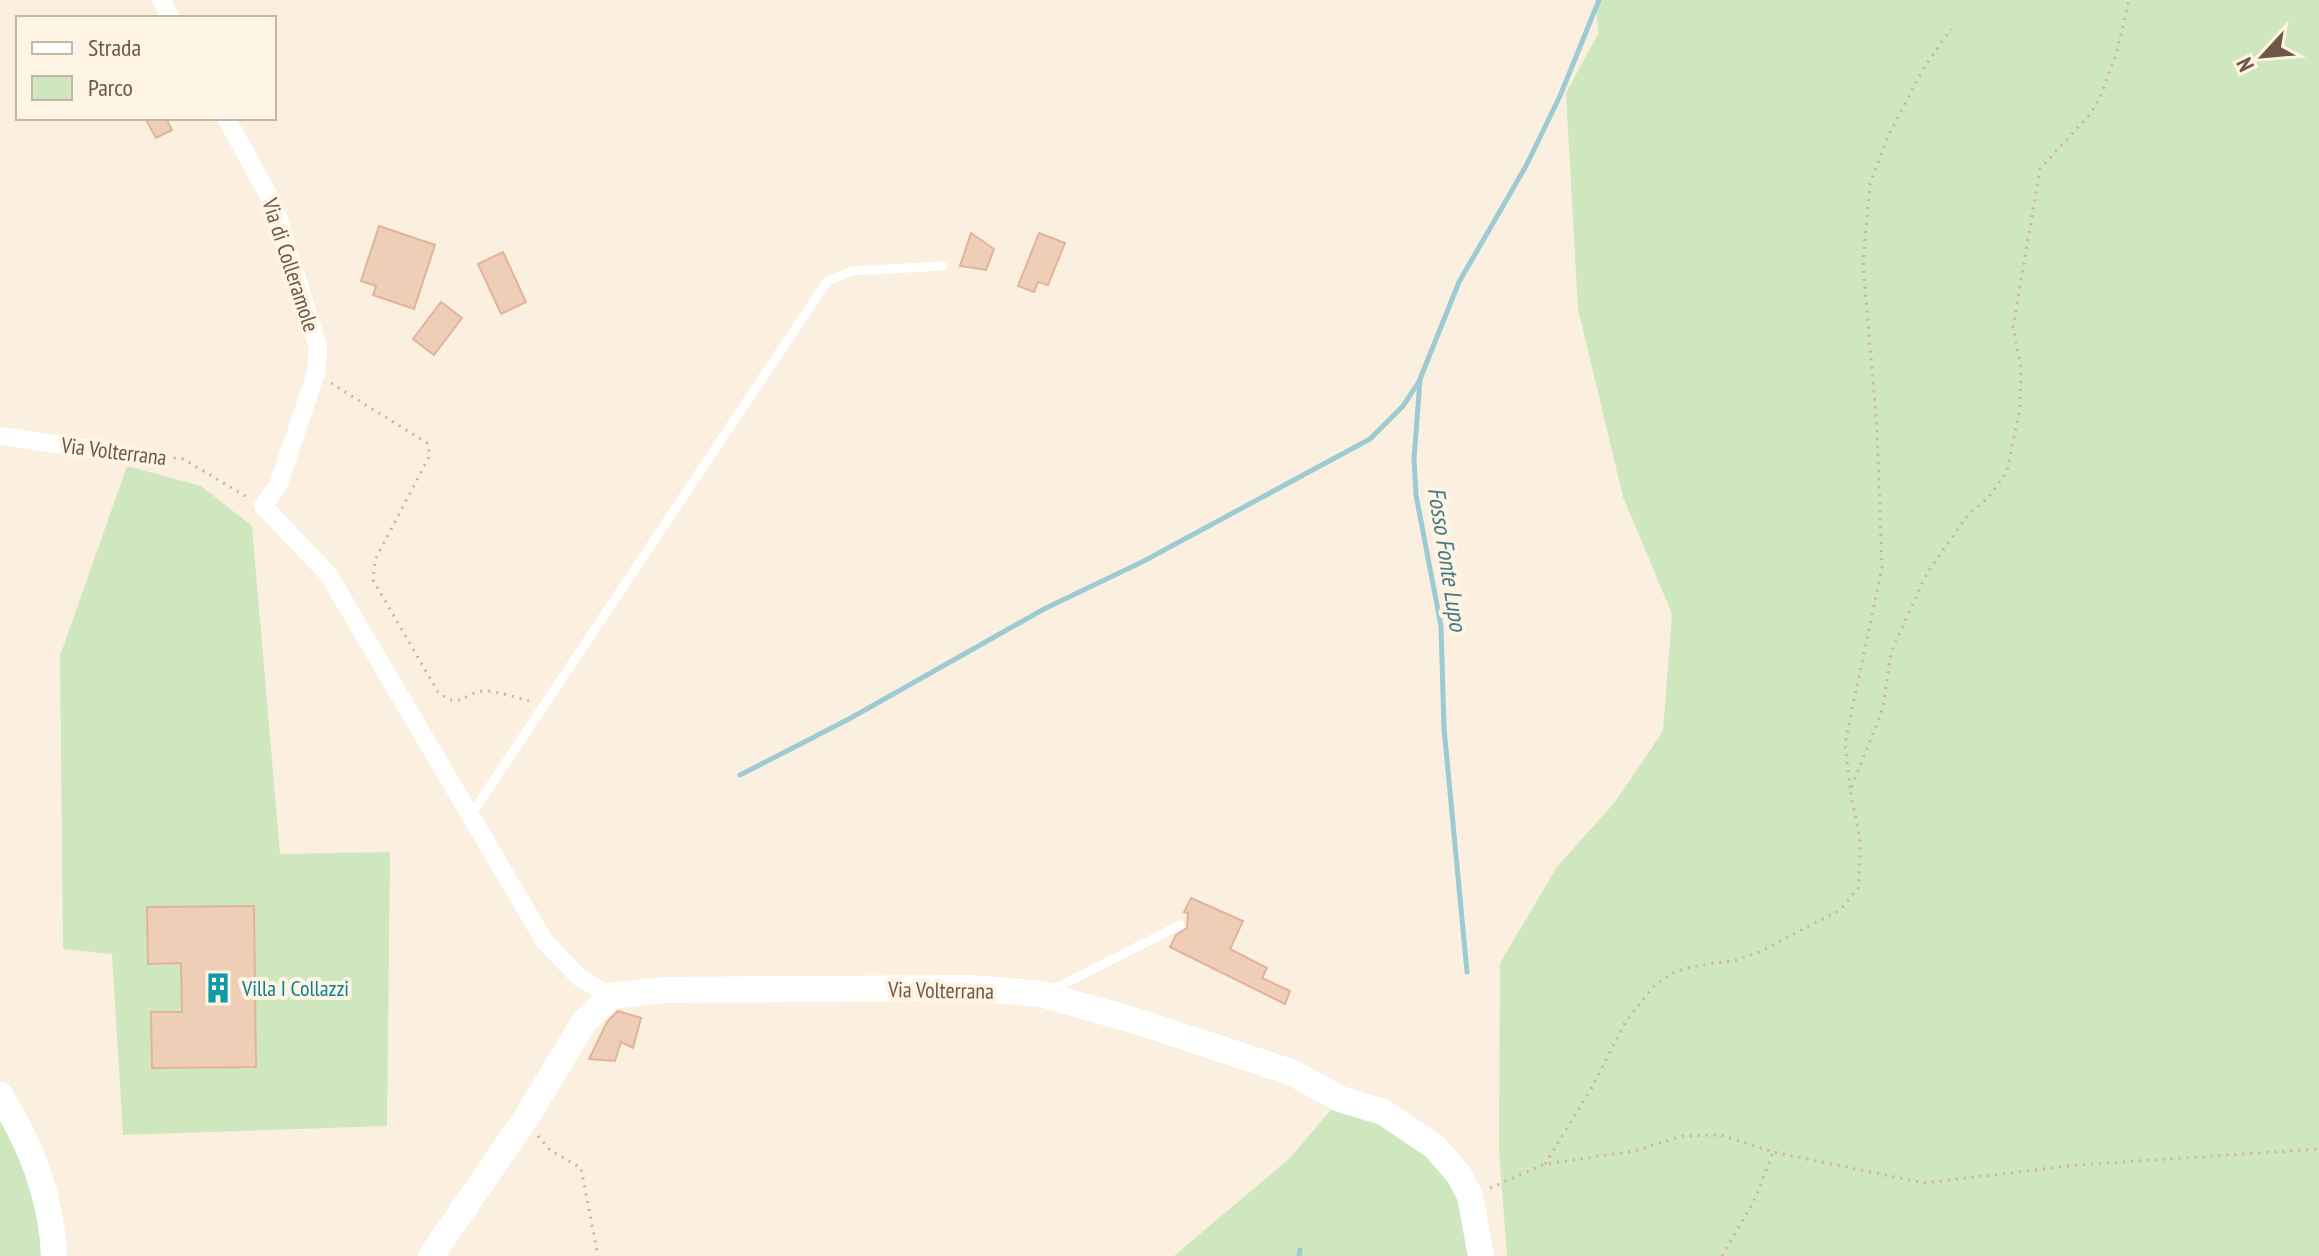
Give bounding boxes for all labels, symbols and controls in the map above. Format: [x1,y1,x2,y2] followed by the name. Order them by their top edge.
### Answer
[16,16,276,120] legend
[2223,16,2303,96] north arrow
[88,32,141,63] text: Strada
[2230,53,2260,76] text: N
[88,72,133,103] text: Parco
[256,194,326,335] street label: Via di Colleramole
[59,431,168,471] street label: Via Volterrana
[1421,485,1474,635] water label: Fosso Fonte Lupo
[201,971,235,1005] building icon: Villa I Collazzi
[241,974,349,1002] place label: Villa I Collazzi
[887,975,994,1005] street label: Via Volterrana

